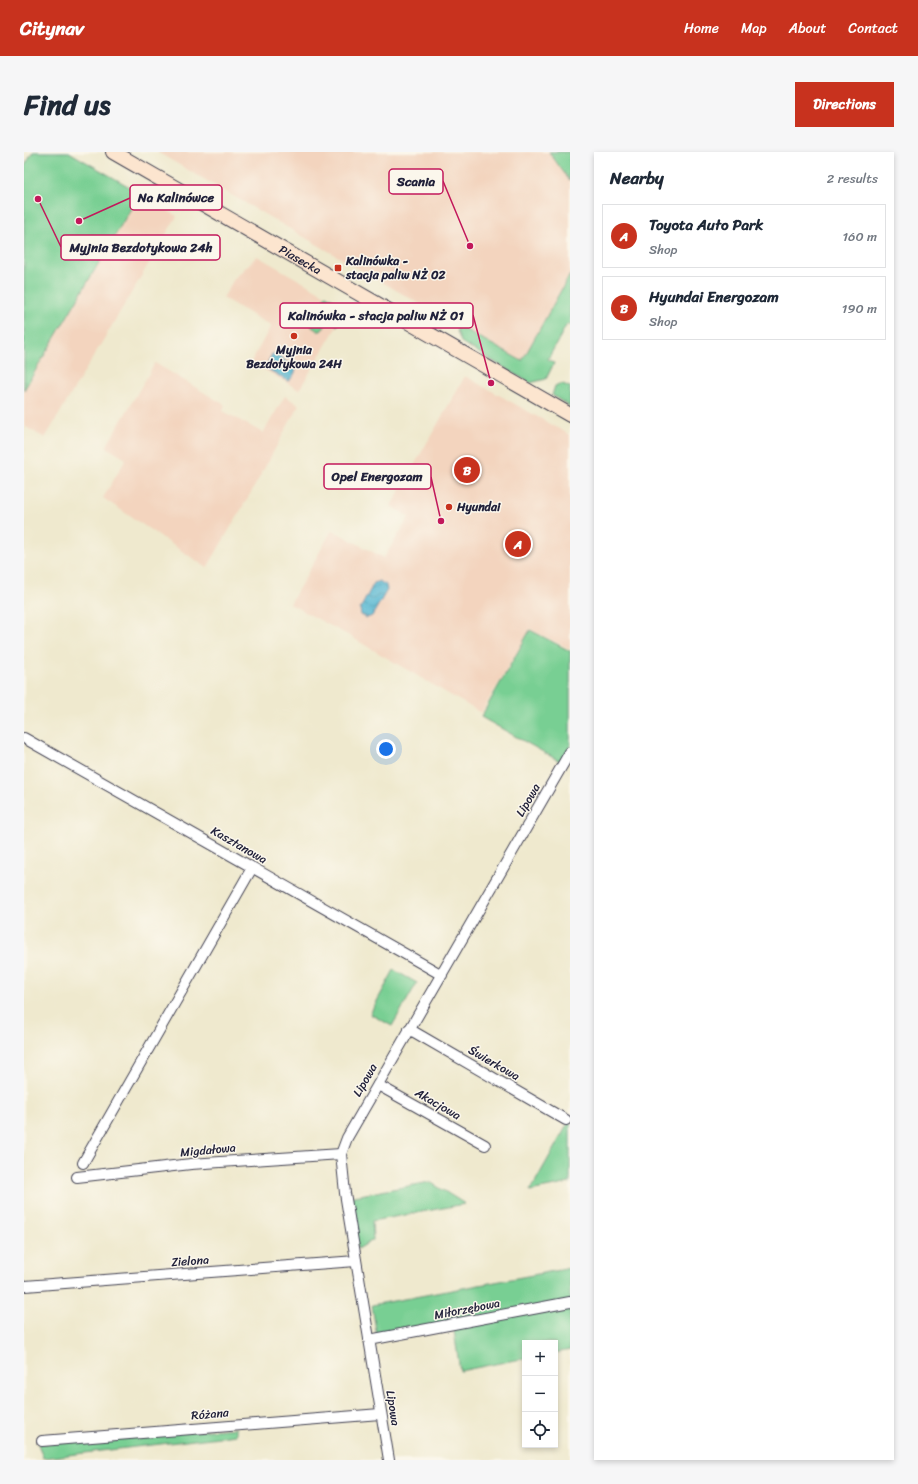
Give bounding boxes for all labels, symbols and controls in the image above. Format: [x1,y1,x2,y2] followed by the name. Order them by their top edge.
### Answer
[20,12,84,45] text: Citynav
[684,16,719,41] text: Home
[741,16,767,41] text: Map
[789,16,826,41] text: About
[848,16,898,41] text: Contact
[24,80,111,129] text: Find us
[795,82,894,127] button: Directions
[610,163,664,193] text: Nearby
[827,167,878,190] text: 2 results
[389,169,443,194] callout: Scania
[396,170,436,193] text: Scania
[130,185,222,210] callout: Na Kalinówce
[137,186,215,209] text: Na Kalinówce
[649,212,763,238] text: Toyota Auto Park
[620,225,628,248] text: A
[842,225,877,248] text: 160 m
[61,235,220,260] callout: Myjnia Bezdotykowa 24h
[68,236,213,259] text: Myjnia Bezdotykowa 24h
[649,238,677,261] text: Shop
[275,239,326,281] street label: Piasecka
[345,250,445,286] place label: Kalinówka - stacja paliw NŻ 02
[333,263,343,273] marker: Kalinówka - stacja paliw NŻ 02
[649,284,779,310] text: Hyundai Energozam
[620,297,628,320] text: B
[842,297,877,320] text: 190 m
[280,303,473,328] callout: Kalinówka - stacja paliw NŻ 01
[287,304,464,327] text: Kalinówka - stacja paliw NŻ 01
[649,310,677,333] text: Shop
[289,331,299,341] marker: Myjnia Bezdotykowa 24H
[246,339,342,375] place label: Myjnia Bezdotykowa 24H
[454,455,480,485] pin: B
[324,464,431,489] callout: Opel Energozam
[330,465,423,488] text: Opel Energozam
[456,496,501,518] place label: Hyundai
[444,502,454,512] marker: Hyundai
[505,529,531,559] pin: A
[376,739,396,759] your location
[510,779,546,821] street label: Lipowa
[207,820,271,870] street label: Kasztanowa
[464,1039,524,1087] street label: Świerkowa
[347,1059,383,1101] street label: Lipowa
[410,1081,465,1126] street label: Akacjowa
[179,1137,237,1163] street label: Migdałowa
[170,1249,210,1273] street label: Zielona
[432,1292,502,1326] street label: Miłorzębowa
[522,1340,558,1448] map controls
[522,1340,558,1376] button: +
[522,1376,558,1412] button: −
[379,1389,407,1427] street label: Lipowa
[190,1401,231,1427] street label: Różana
[522,1412,558,1448] button: locate

